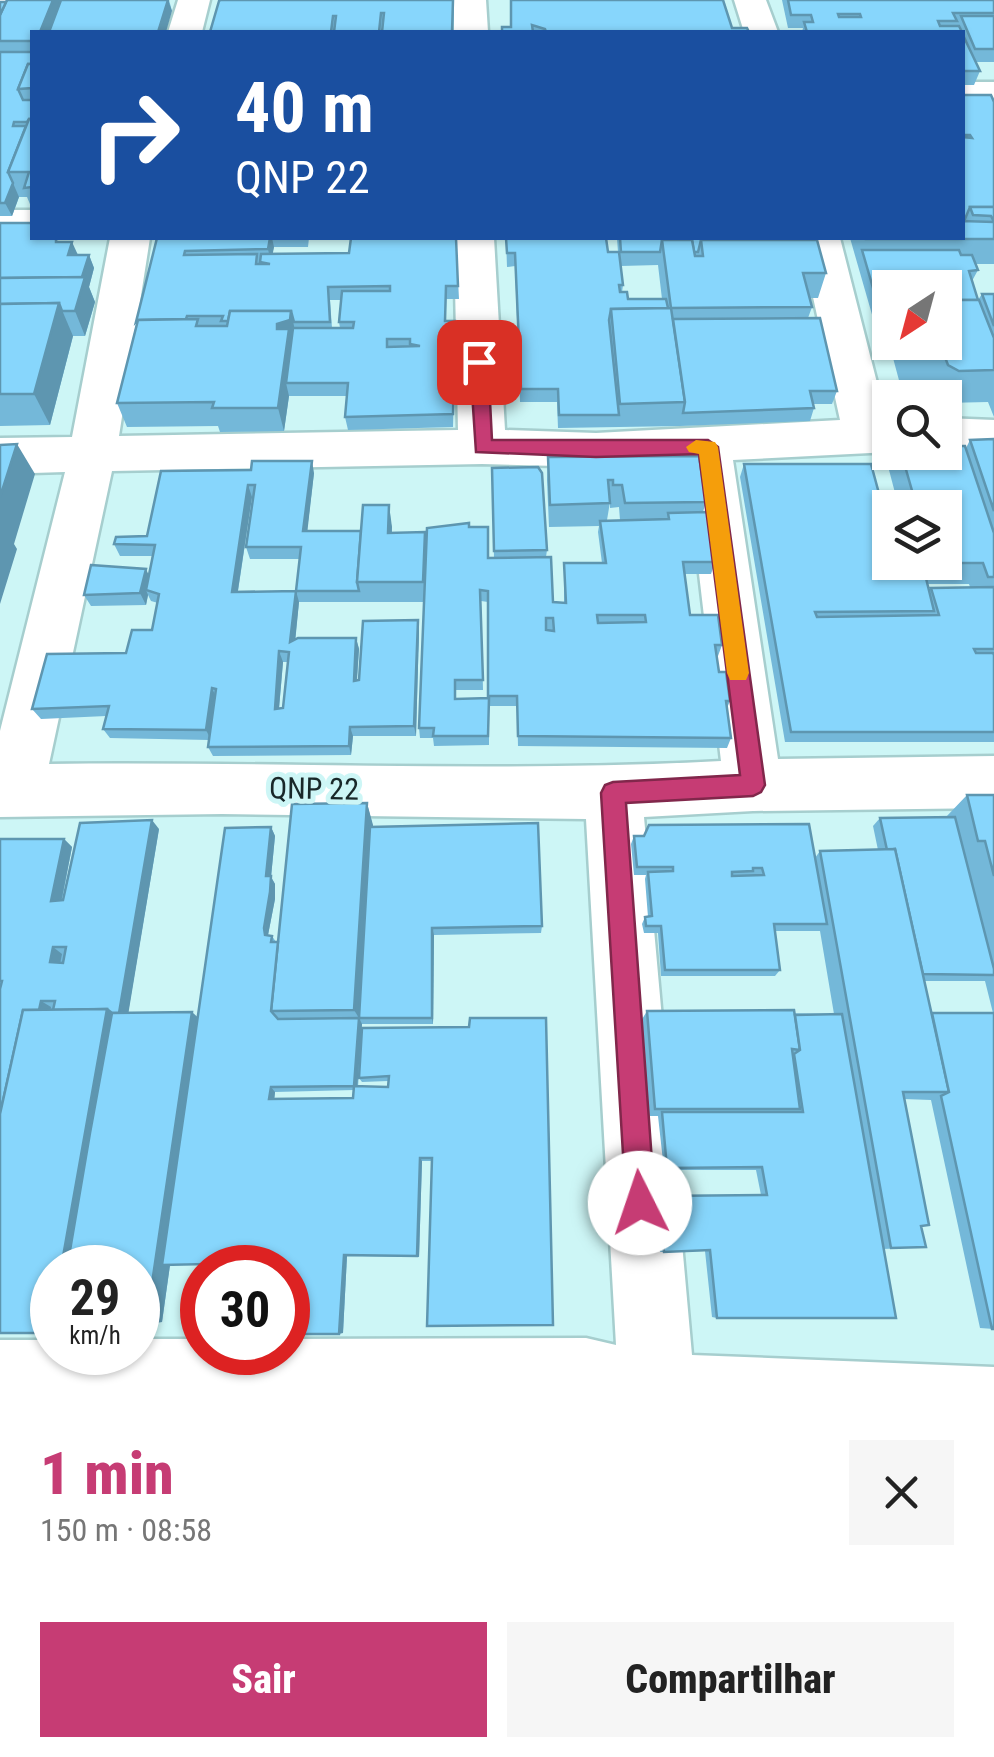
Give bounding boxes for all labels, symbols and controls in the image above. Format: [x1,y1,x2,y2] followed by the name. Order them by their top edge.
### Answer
[235,67,374,149] text: 40 m
[70,70,200,200] icon: right
[235,151,370,204] text: QNP 22
[872,270,962,360] north arrow
[872,270,962,580] map controls
[437,320,522,405] pin
[452,335,507,390] icon: arrive
[872,380,962,470] button: search
[872,490,962,580] button: layers
[269,770,359,807] street label: QNP 22
[588,1151,692,1255] position arrow
[180,1245,310,1375] speed limit sign: 30
[70,1269,120,1327] text: 29
[69,1321,121,1350] text: km/h
[40,1438,174,1509] text: 1 min
[849,1440,954,1545] button: close
[40,1511,212,1549] text: 150 m · 08:58
[40,1622,487,1737] button: Sair
[507,1622,954,1737] button: Compartilhar

